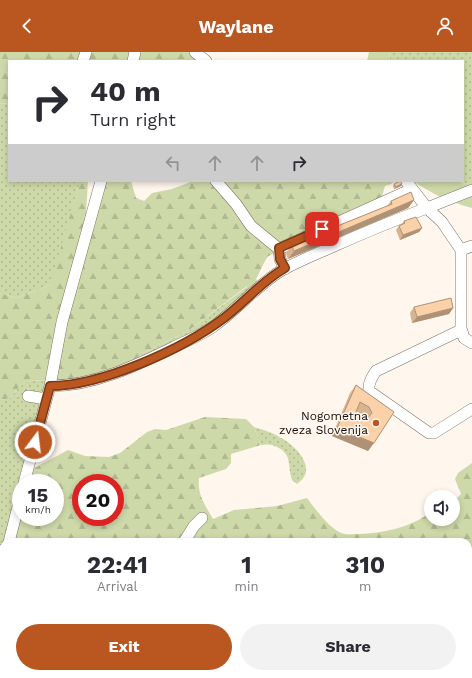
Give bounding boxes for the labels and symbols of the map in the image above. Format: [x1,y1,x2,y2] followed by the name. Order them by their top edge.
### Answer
[305,212,339,246] pin
[279,409,368,437] place label: Nogometna zveza Slovenija
[371,418,381,428] marker: Nogometna zveza Slovenija
[14,421,56,463] position arrow
[72,474,124,526] speed limit sign: 20

